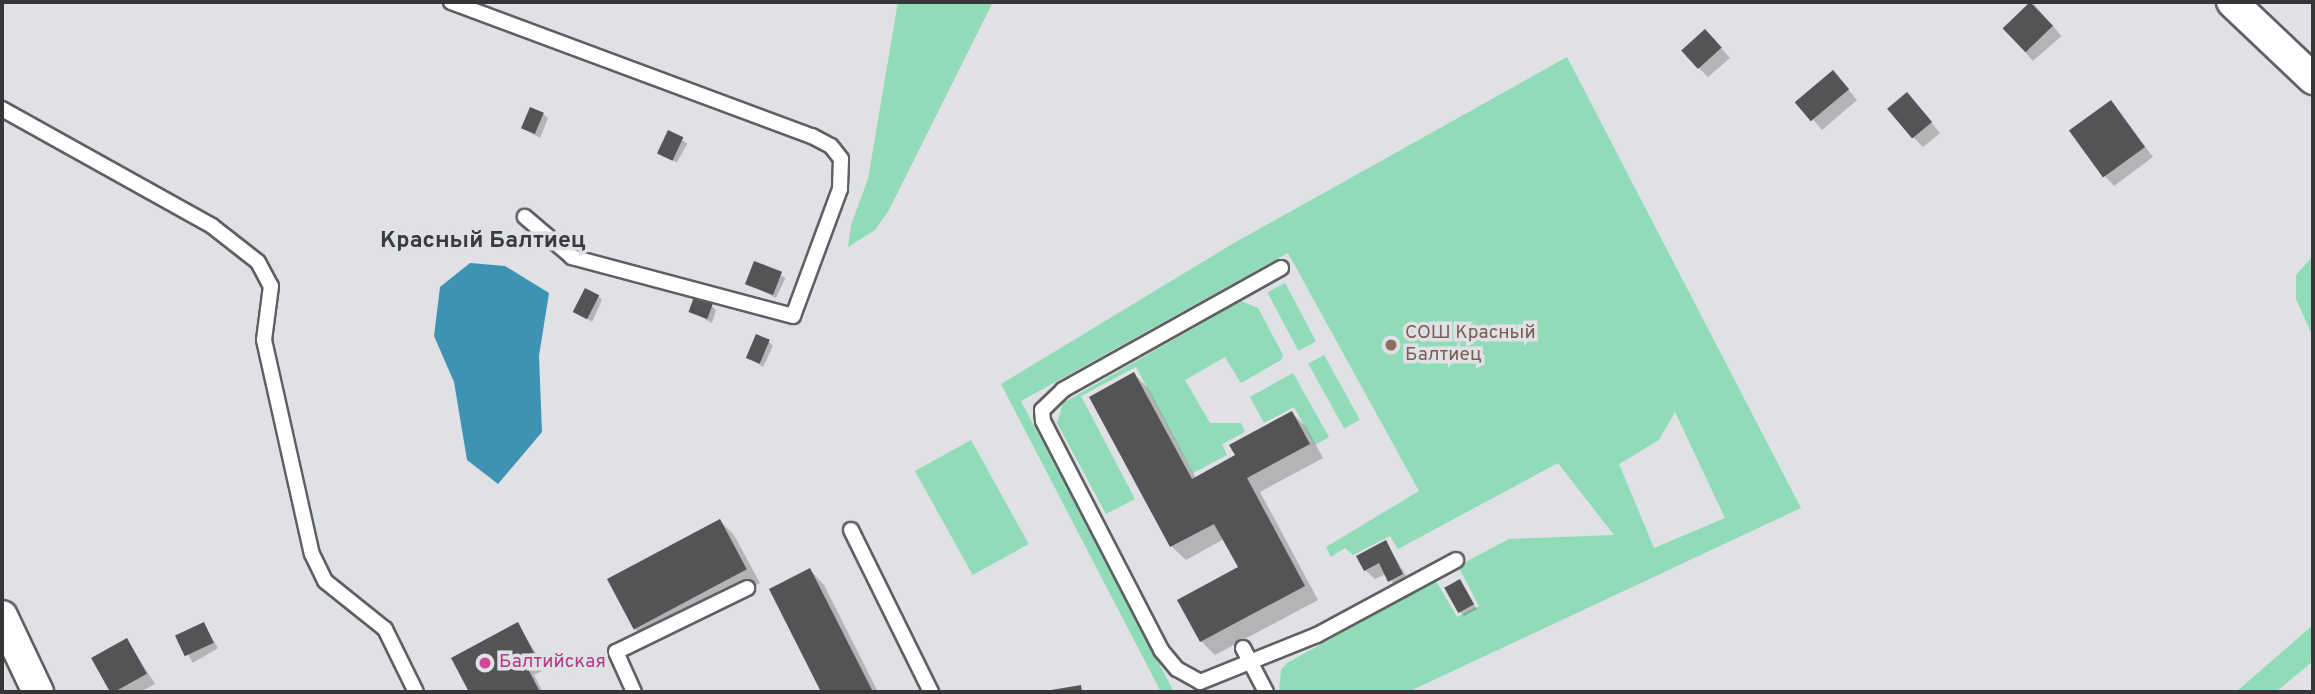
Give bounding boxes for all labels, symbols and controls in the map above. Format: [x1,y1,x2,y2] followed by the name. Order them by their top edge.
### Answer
[380,228,586,256] district label: Красный Балтиец
[1405,323,1536,367] place label: СОШ Красный Балтиец
[1383,337,1399,353] marker: СОШ Красный Балтиец
[499,652,606,674] place label: Балтийская
[477,655,493,671] marker: Балтийская

